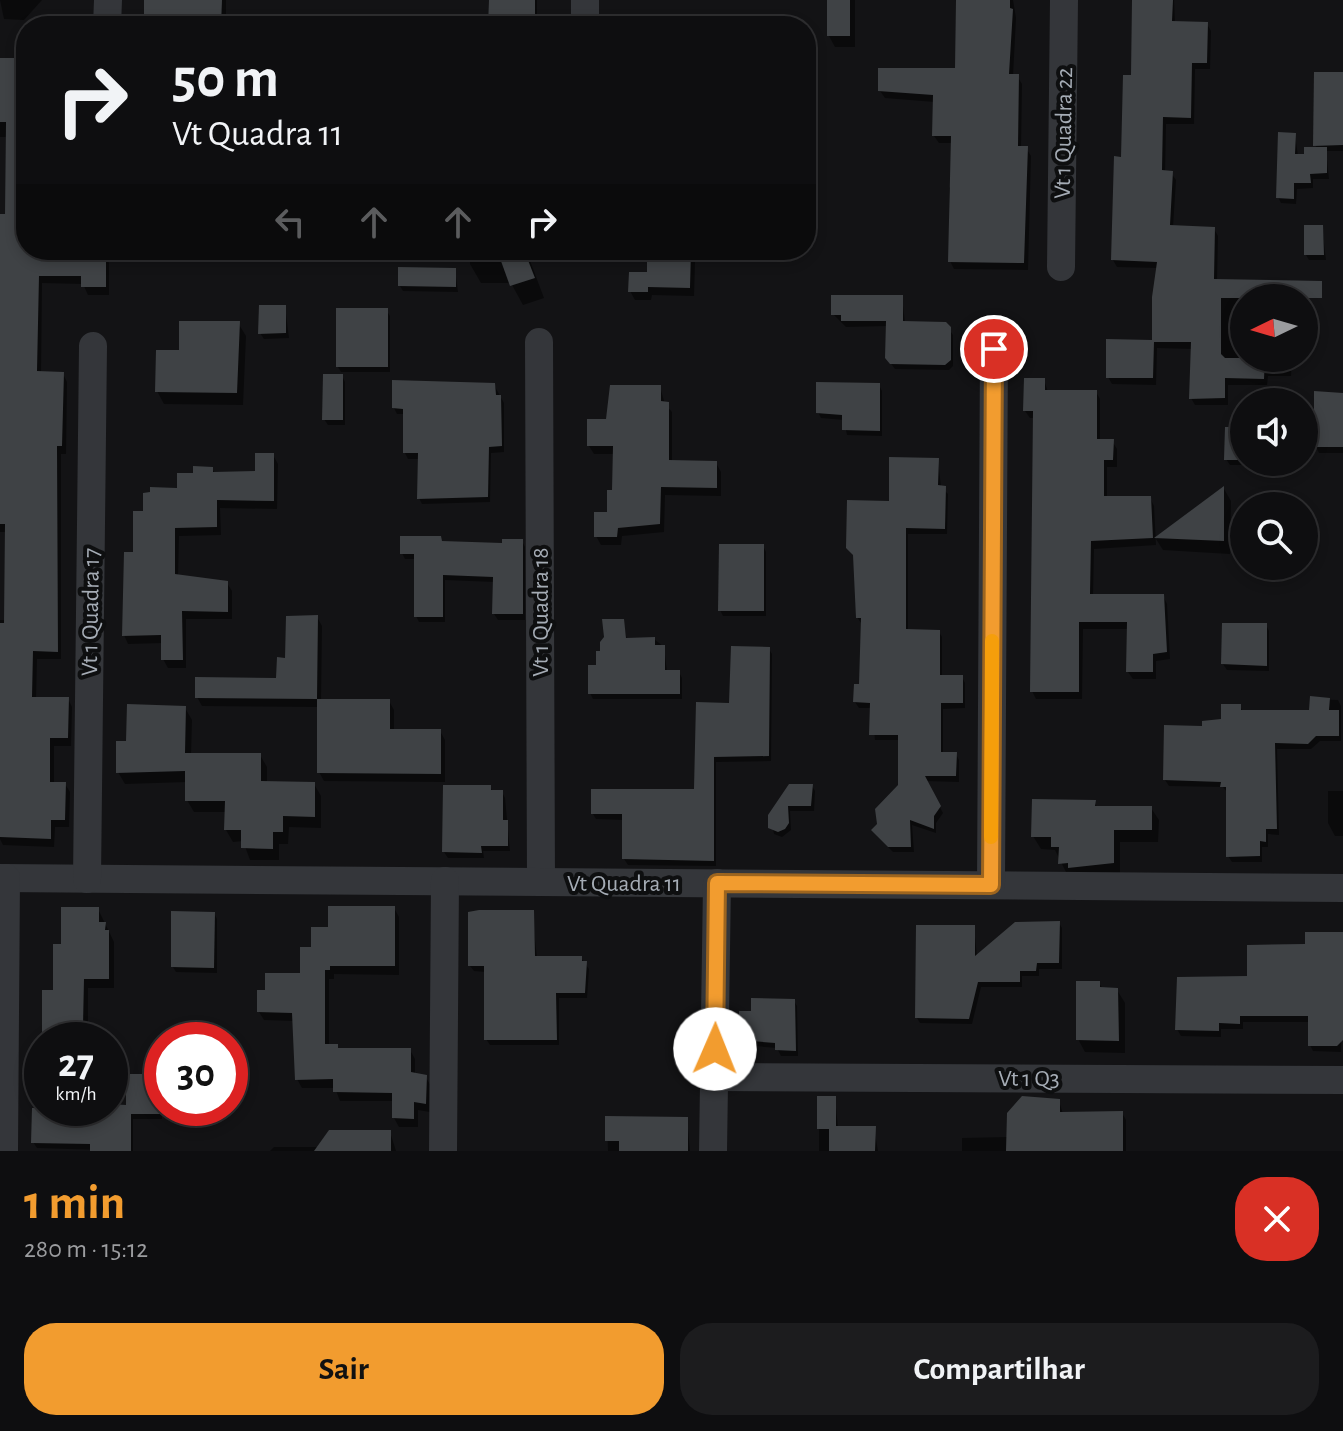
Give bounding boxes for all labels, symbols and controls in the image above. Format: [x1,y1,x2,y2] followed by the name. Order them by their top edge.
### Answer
[40,48,144,152] icon: right
[172,51,279,107] text: 50 m
[1051,67,1077,199] street label: Vt 1 Quadra 22
[172,116,343,152] text: Vt Quadra 11
[268,200,312,244] icon: left
[352,200,396,244] icon: ahead
[436,200,480,244] icon: ahead
[520,200,564,244] icon: right
[1230,284,1318,372] north arrow
[1230,284,1318,580] map controls
[960,315,1028,383] pin
[972,327,1016,371] icon: arrive
[1230,388,1318,476] button: sound
[1230,492,1318,580] button: search
[529,547,553,677] street label: Vt 1 Quadra 18
[78,548,104,676] street label: Vt 1 Quadra 17
[567,872,681,896] street label: Vt Quadra 11
[673,1007,757,1091] position arrow
[144,1022,248,1126] speed limit sign: 30
[58,1044,94,1084] text: 27
[998,1067,1060,1091] street label: Vt 1 Q3
[55,1084,97,1104] text: km/h
[1235,1177,1319,1261] button: close
[24,1180,125,1228] text: 1 min
[24,1236,148,1262] text: 280 m · 15:12
[24,1323,664,1415] button: Sair
[680,1323,1319,1415] button: Compartilhar

